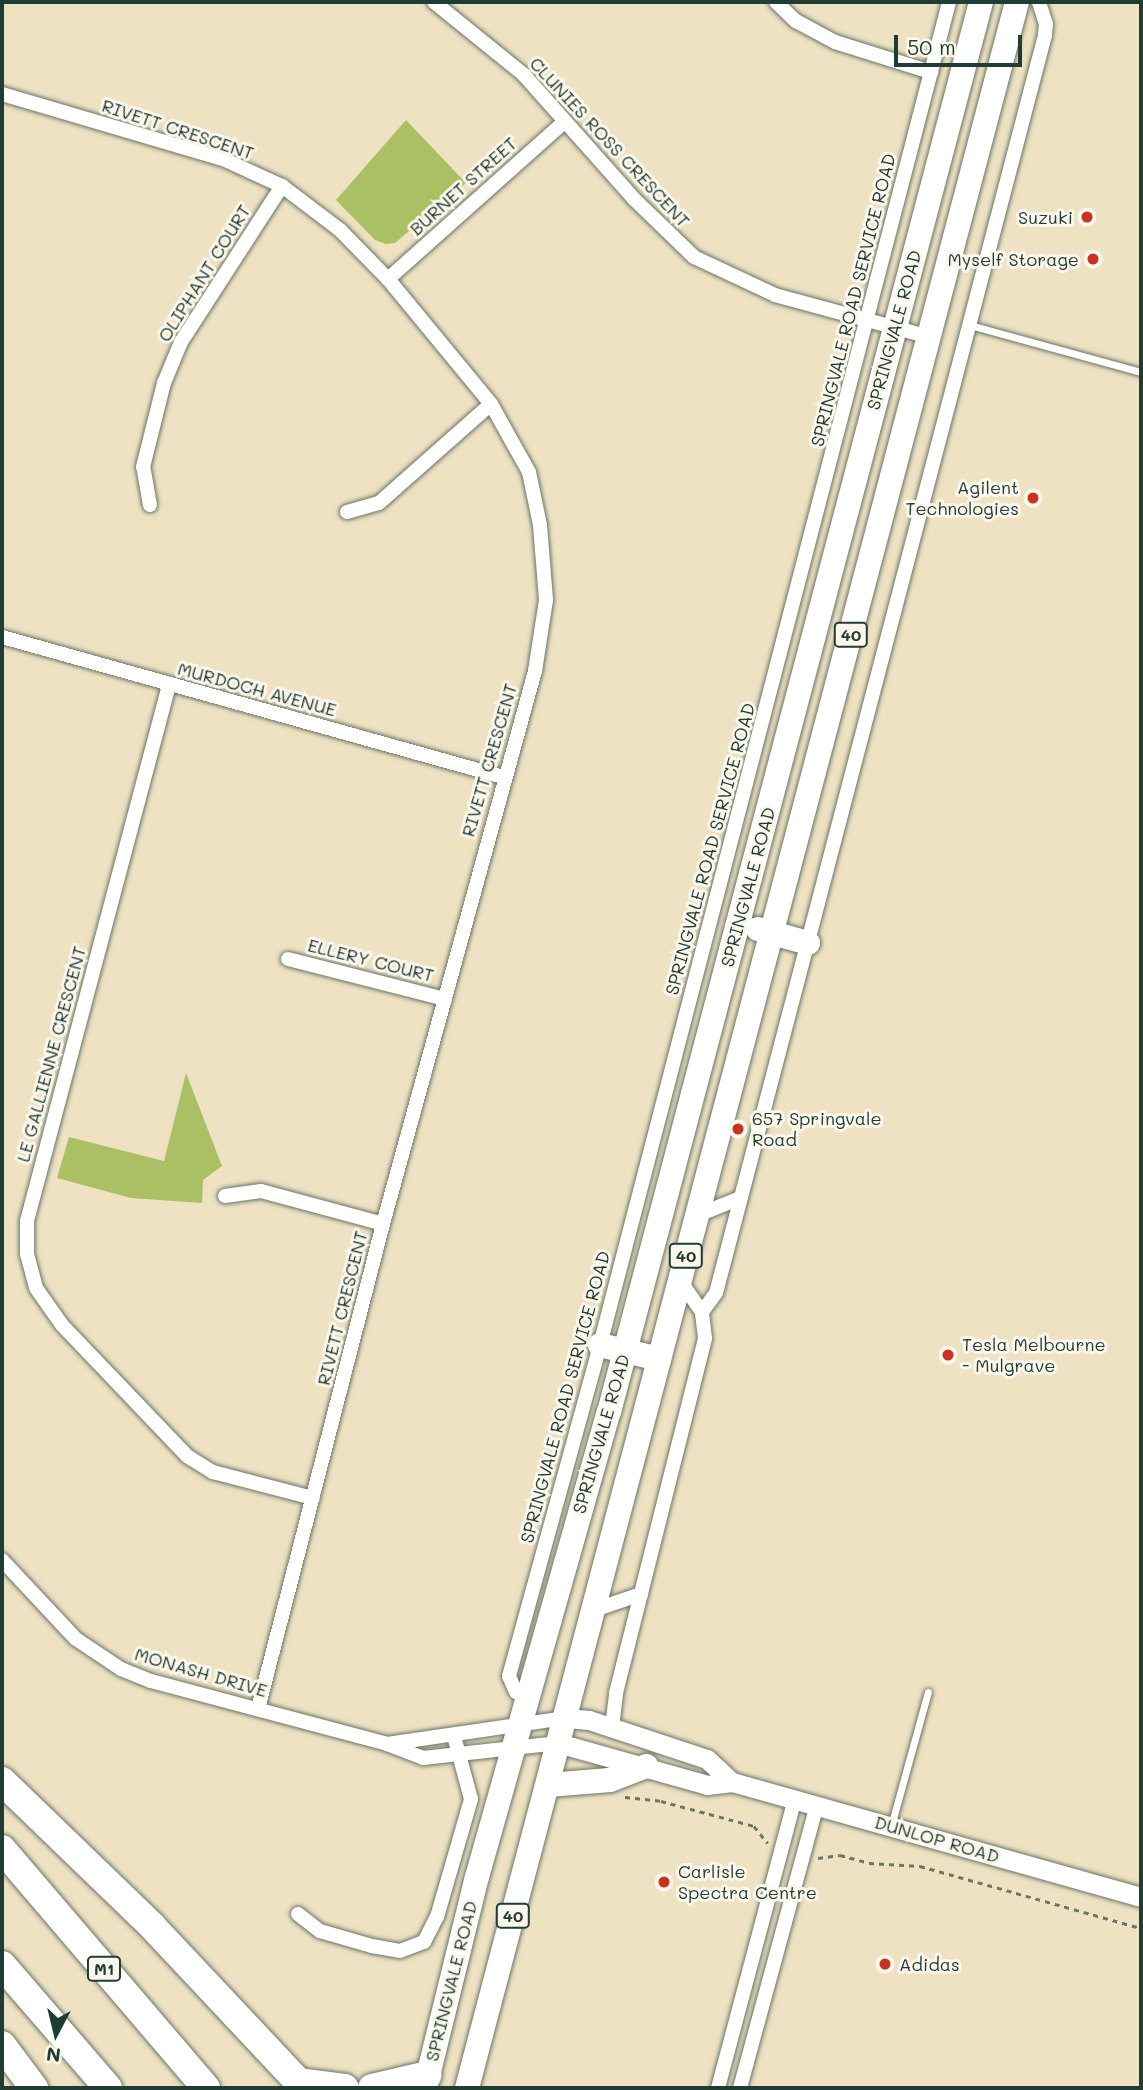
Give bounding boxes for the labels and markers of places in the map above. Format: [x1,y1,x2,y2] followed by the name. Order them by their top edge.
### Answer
[1018,206,1073,228] place label: Suzuki
[1079,209,1095,225] marker: Suzuki
[948,248,1079,270] place label: Myself Storage
[1085,251,1101,267] marker: Myself Storage
[905,477,1019,520] place label: Agilent Technologies
[1025,490,1041,506] marker: Agilent Technologies
[752,1108,882,1150] place label: 657 Springvale Road
[730,1121,746,1137] marker: 657 Springvale Road
[962,1334,1106,1376] place label: Tesla Melbourne - Mulgrave
[940,1347,956,1363] marker: Tesla Melbourne - Mulgrave
[678,1861,817,1904] place label: Carlisle Spectra Centre
[656,1874,672,1890] marker: Carlisle Spectra Centre
[899,1953,960,1975] place label: Adidas
[877,1956,893,1972] marker: Adidas

